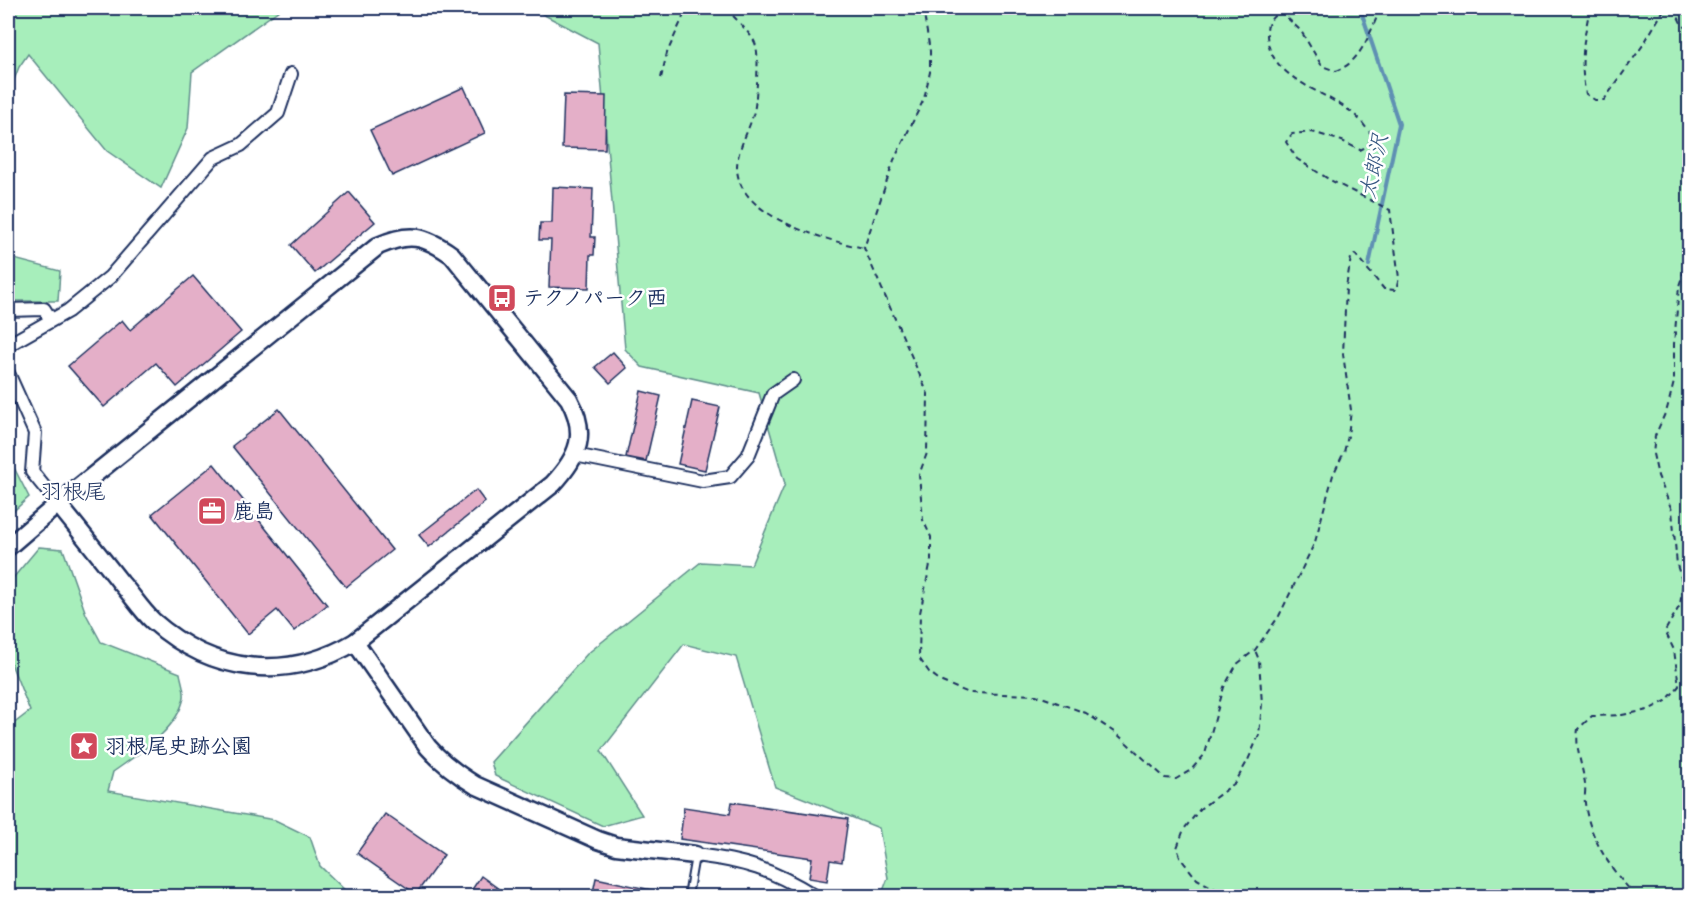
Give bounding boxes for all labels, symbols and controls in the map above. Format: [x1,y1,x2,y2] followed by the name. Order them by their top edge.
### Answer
[1354,130,1399,202] water label: 太郎沢
[486,282,518,314] bus stop icon: テクノパーク西
[523,286,667,316] place label: テクノパーク西
[40,479,106,510] district label: 羽根尾
[196,495,228,527] office icon: 鹿島
[233,499,275,529] place label: 鹿島
[68,730,100,762] place icon: 羽根尾史跡公園
[105,734,252,764] place label: 羽根尾史跡公園

